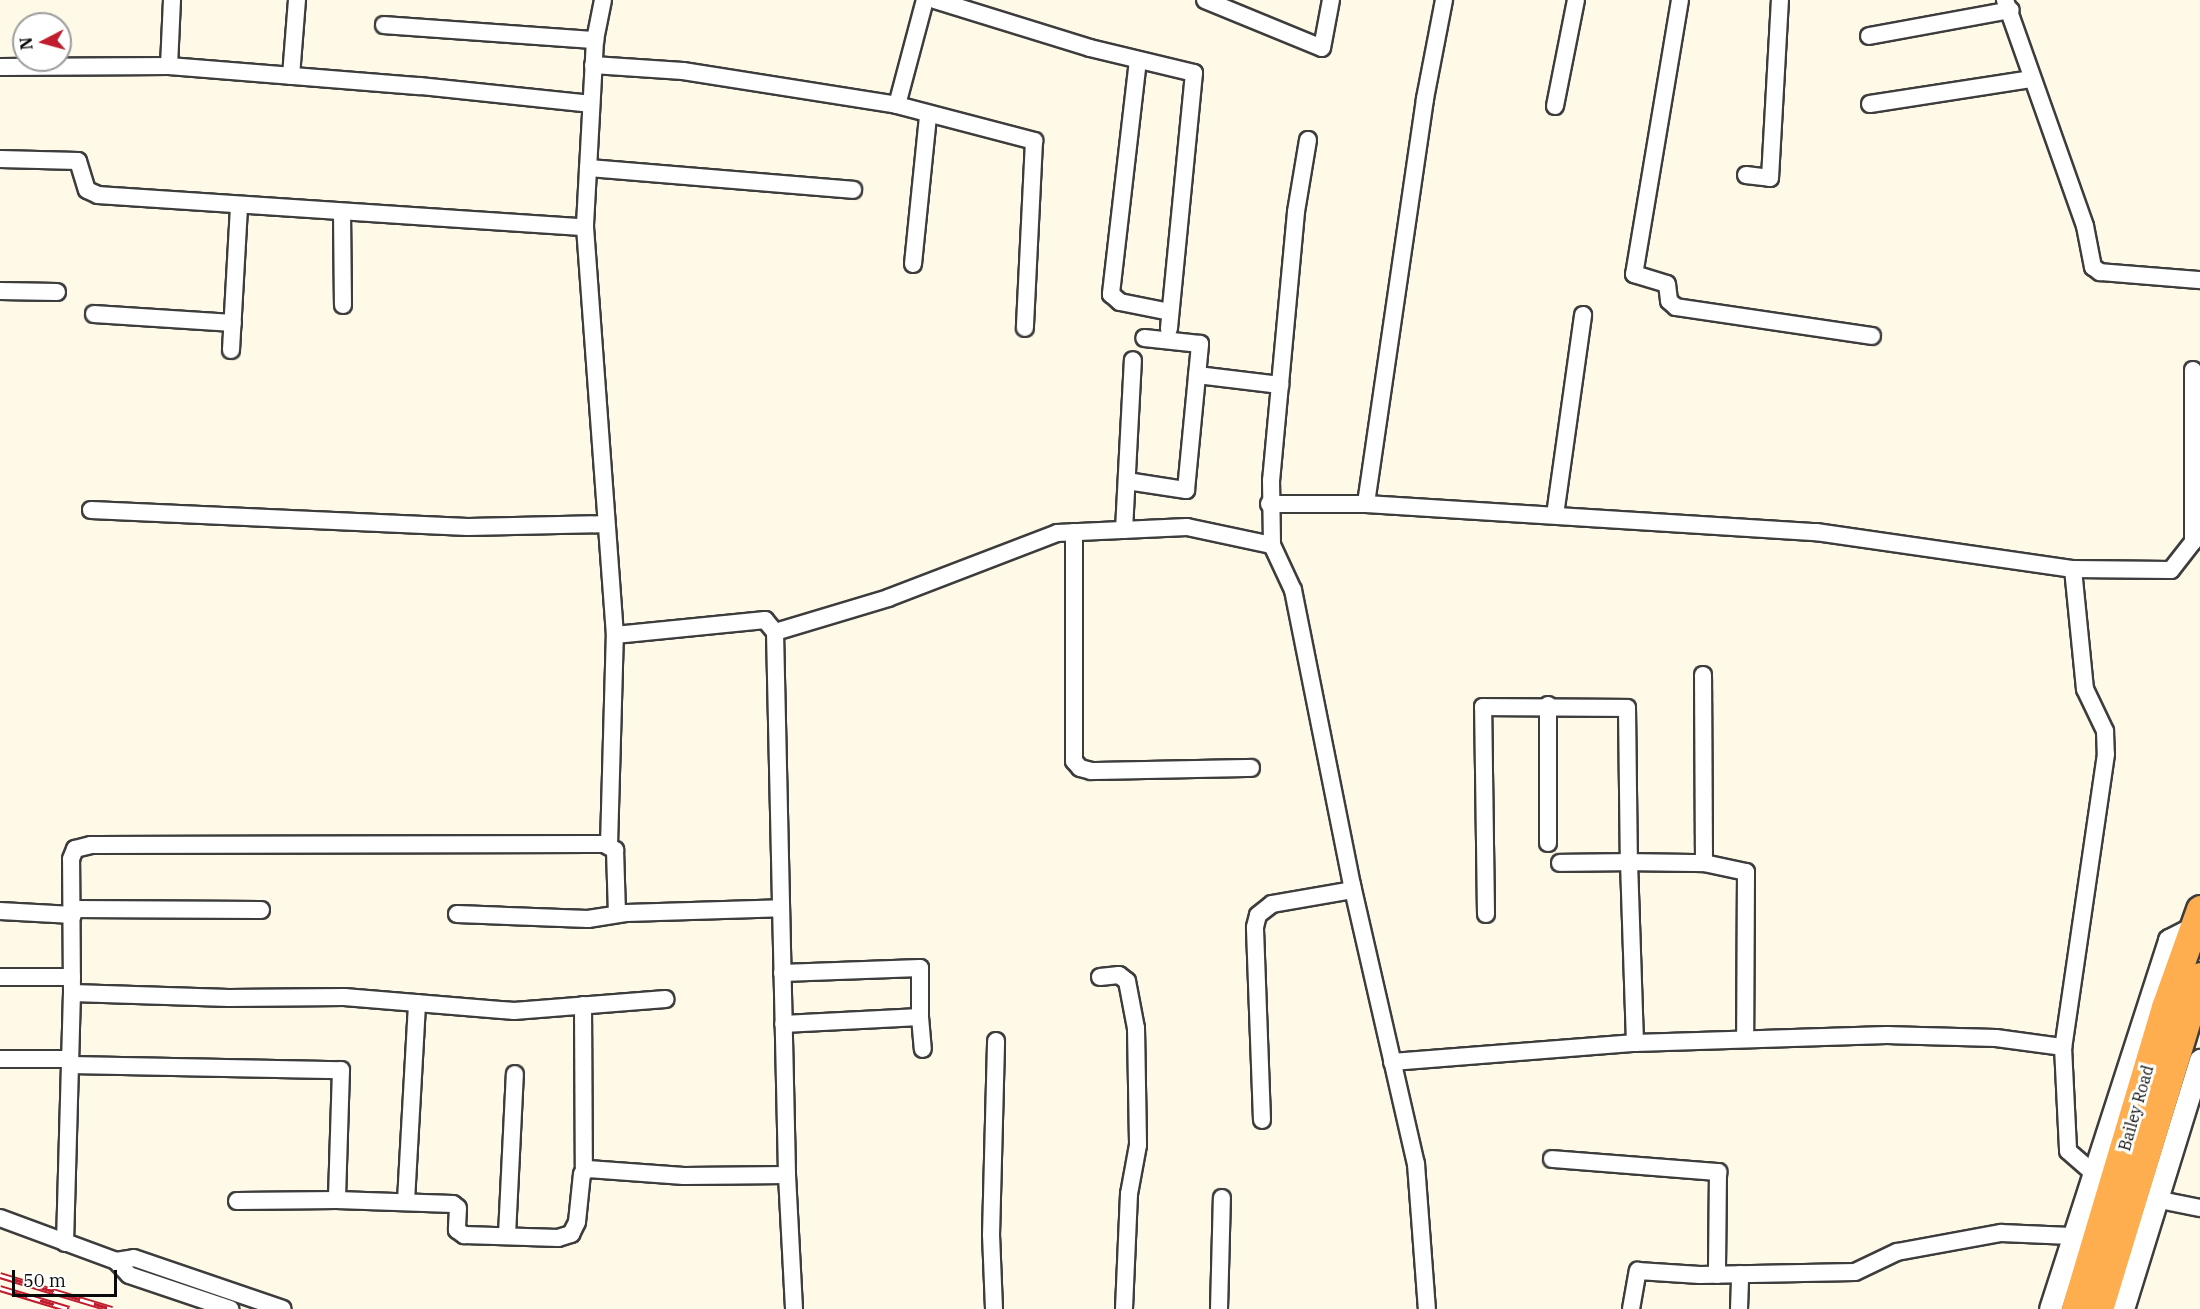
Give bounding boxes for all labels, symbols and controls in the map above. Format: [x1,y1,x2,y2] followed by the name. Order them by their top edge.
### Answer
[12,12,72,72] north arrow
[15,36,37,51] text: N
[2115,1063,2157,1153] street label: Bailey Road
[15,1258,120,1296] scale bar
[23,1269,66,1292] text: 50 m

